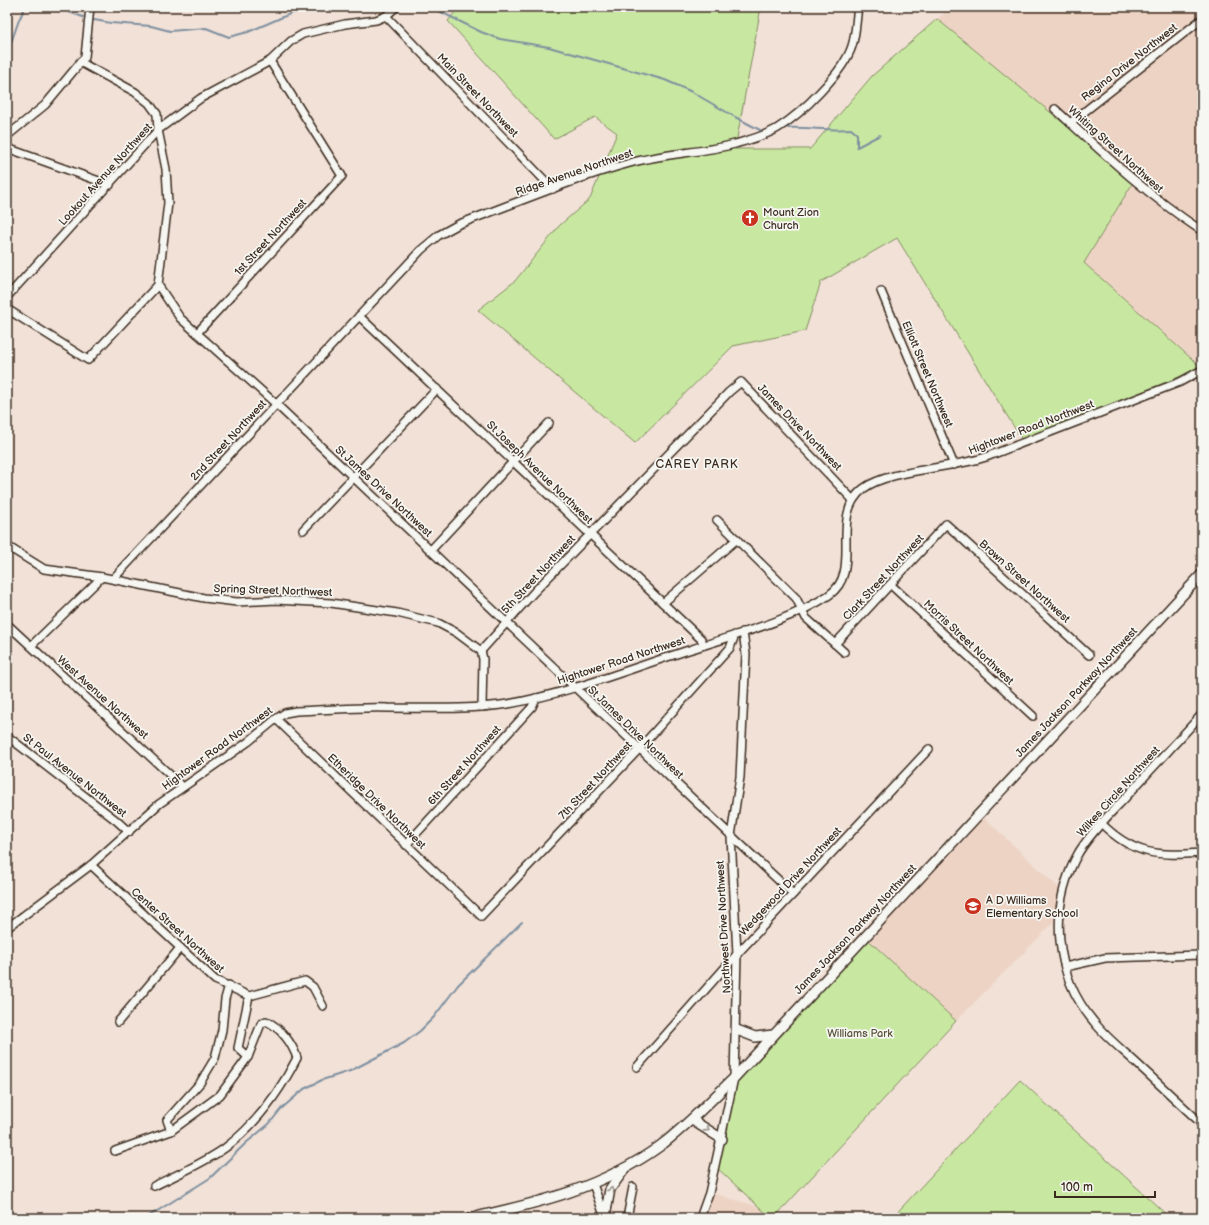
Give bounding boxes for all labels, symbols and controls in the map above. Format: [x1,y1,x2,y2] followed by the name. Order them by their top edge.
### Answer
[1079,21,1180,104] street label: Regina Drive Northwest
[434,51,521,140] street label: Main Street Northwest
[1065,103,1166,196] street label: Whiting Street Northwest
[56,120,155,228] street label: Lookout Avenue Northwest
[514,146,635,199] street label: Ridge Avenue Northwest
[232,196,310,278] street label: 1st Street Northwest
[763,206,819,232] place label: Mount Zion Church
[740,208,760,228] church icon: Mount Zion Church
[899,319,956,430] street label: Elliott Street Northwest
[755,381,845,474] street label: James Drive Northwest
[188,397,270,483] street label: 2nd Street Northwest
[967,397,1096,457] street label: Hightower Road Northwest
[484,418,596,527] street label: St Joseph Avenue Northwest
[333,443,435,540] street label: St James Drive Northwest
[656,457,738,472] district label: CAREY PARK
[840,531,927,623] street label: Clark Street Northwest
[499,532,578,616] street label: 5th Street Northwest
[977,537,1073,626] street label: Brown Street Northwest
[213,582,333,599] street label: Spring Street Northwest
[921,597,1017,688] street label: Morris Street Northwest
[1013,624,1140,760] street label: James Jackson Parkway Northwest
[556,634,687,687] street label: Hightower Road Northwest
[54,653,151,742] street label: West Avenue Northwest
[585,683,687,782] street label: St James Drive Northwest
[160,704,276,793] street label: Hightower Road Northwest
[425,722,504,808] street label: 6th Street Northwest
[20,731,130,820] street label: St Paul Avenue Northwest
[556,738,635,822] street label: 7th Street Northwest
[1074,743,1163,839] street label: Wilkes Circle Northwest
[325,751,429,852] street label: Etheridge Drive Northwest
[737,824,845,938] street label: Wedgewood Drive Northwest
[713,860,733,994] street label: Northwest Drive Northwest
[792,861,919,997] street label: James Jackson Parkway Northwest
[128,885,227,976] street label: Center Street Northwest
[986,894,1078,920] place label: A D Williams Elementary School
[963,896,983,916] school or university icon: A D Williams Elementary School
[827,1027,893,1040] park label: Williams Park
[703,1124,710,1132] one-way arrow
[1055,1173,1155,1199] scale bar
[1061,1180,1093,1195] text: 100 m
[606,1186,614,1193] one-way arrow

